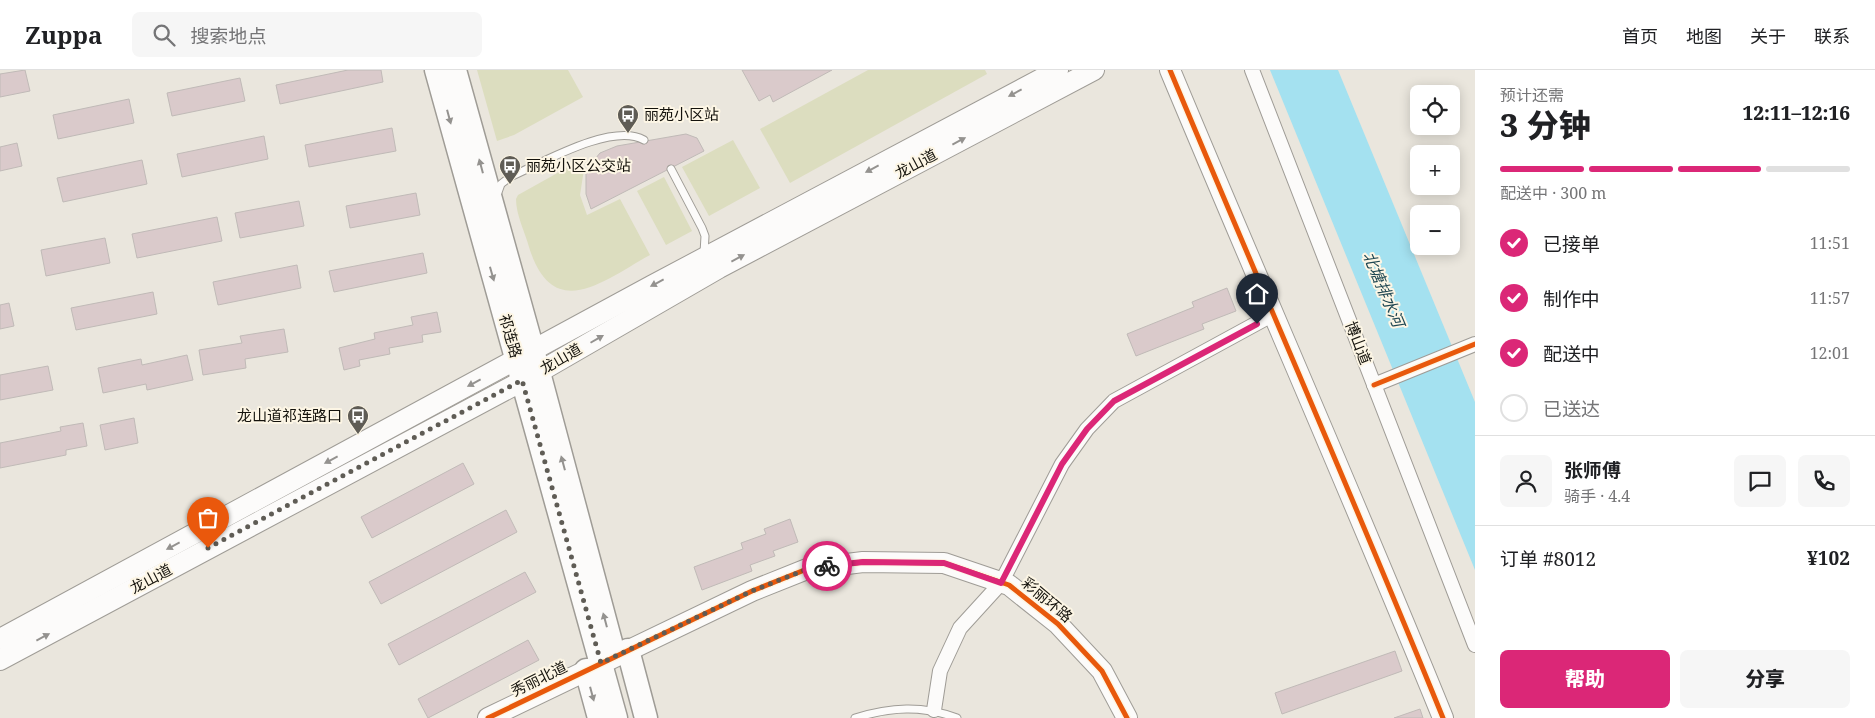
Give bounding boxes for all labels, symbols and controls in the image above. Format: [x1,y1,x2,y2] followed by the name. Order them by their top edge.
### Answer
[132,12,482,57] search box
[25,18,102,51] text: Zuppa
[150,21,178,49] icon: search
[190,23,266,49] text: 搜索地点
[1622,24,1658,48] text: 首页
[1686,24,1722,48] text: 地图
[1750,24,1786,48] text: 关于
[1814,24,1850,48] text: 联系
[1500,84,1564,106] text: 预计还需
[1410,85,1460,255] map controls
[1410,85,1460,135] button: locate
[1008,89,1023,97] one-way arrow
[1742,100,1850,126] text: 12:11–12:16
[616,103,640,134] bus stop icon: 丽苑小区站
[1500,103,1590,146] text: 3 分钟
[644,104,719,124] place label: 丽苑小区站
[445,110,453,125] one-way arrow
[951,137,966,145] one-way arrow
[891,144,940,183] street label: 龙山道
[1410,145,1460,195] button: +
[498,154,522,185] bus stop icon: 丽苑小区公交站
[526,155,631,175] place label: 丽苑小区公交站
[477,159,485,174] one-way arrow
[864,165,879,173] one-way arrow
[1500,182,1606,204] text: 配送中 · 300 m
[1410,205,1460,255] button: −
[1500,229,1528,257] icon: check
[1543,231,1600,257] text: 已接单
[1810,232,1850,254] text: 11:51
[1358,248,1411,333] water label: 北塘排水河
[730,254,745,262] one-way arrow
[489,266,497,281] one-way arrow
[1236,273,1278,324] pin
[650,279,665,287] one-way arrow
[1243,280,1271,308] icon: home
[1500,284,1528,312] icon: check
[1543,286,1600,312] text: 制作中
[1810,287,1850,309] text: 11:57
[495,311,527,360] street label: 祁连路
[1342,318,1376,367] street label: 博山道
[590,334,603,343] one-way arrow
[536,338,585,378] street label: 龙山道
[1500,339,1528,367] icon: check
[1543,341,1600,367] text: 配送中
[1810,342,1850,364] text: 12:01
[467,379,481,387] one-way arrow
[1543,396,1600,422] text: 已送达
[346,404,370,435] bus stop icon: 龙山道祁连路口
[237,405,342,425] place label: 龙山道祁连路口
[559,455,567,470] one-way arrow
[1500,455,1552,507] button: person
[1734,455,1786,507] button: chat
[1798,455,1850,507] button: phone
[324,456,338,464] one-way arrow
[1564,457,1621,483] text: 张师傅
[1564,485,1630,507] text: 骑手 · 4.4
[187,497,229,548] pin
[194,504,222,532] icon: bag
[166,541,179,550] one-way arrow
[802,541,852,591] courier
[1807,545,1850,571] text: ¥102
[1500,546,1596,572] text: 订单 #8012
[813,552,841,580] icon: bike
[126,559,175,598] street label: 龙山道
[1018,572,1077,626] street label: 彩丽环路
[601,612,609,627] one-way arrow
[36,633,50,642] one-way arrow
[1500,650,1670,708] button: 帮助
[1680,650,1850,708] button: 分享
[507,656,570,700] street label: 秀丽北道
[588,686,596,701] one-way arrow

